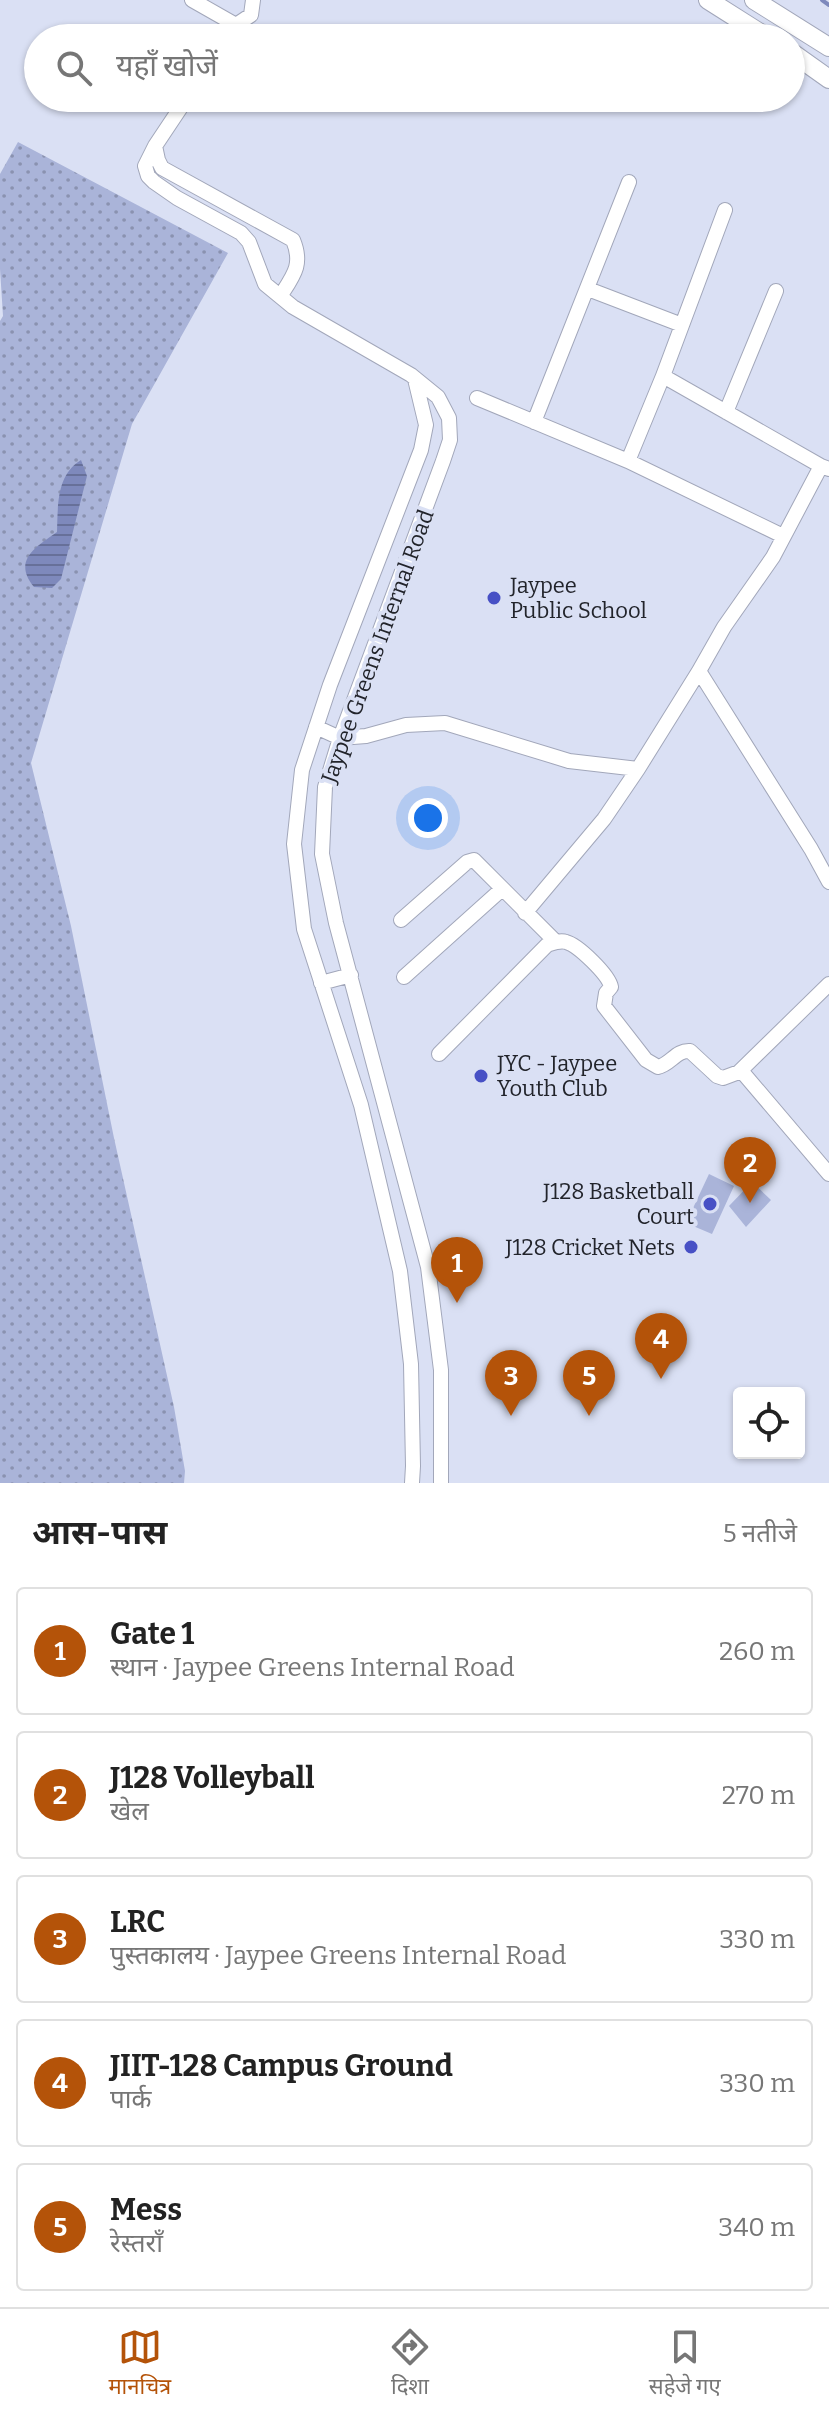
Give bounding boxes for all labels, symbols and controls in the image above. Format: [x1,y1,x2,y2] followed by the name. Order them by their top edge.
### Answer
[24,24,805,112] search box
[52,46,96,90] icon: search
[116,48,218,84] text: यहाँ खोजें
[315,506,440,787] street label: Jaypee Greens Internal Road
[509,572,647,624] place label: Jaypee Public School
[485,589,503,607] marker: Jaypee Public School
[408,798,448,838] your location
[496,1050,617,1102] place label: JYC - Jaypee Youth Club
[472,1067,490,1085] marker: JYC - Jaypee Youth Club
[724,1137,776,1203] pin: 2
[542,1178,694,1230] place label: J128 Basketball Court
[701,1195,719,1213] marker: J128 Basketball Court
[504,1234,675,1261] place label: J128 Cricket Nets
[431,1237,483,1303] pin: 1
[682,1238,700,1256] marker: J128 Cricket Nets
[635,1313,687,1379] pin: 4
[485,1350,537,1416] pin: 3
[563,1350,615,1416] pin: 5
[733,1387,805,1459] map controls
[733,1387,805,1459] button: locate
[32,1512,167,1553] text: आस-पास
[723,1518,797,1549] text: 5 नतीजे
[110,1616,194,1652] text: Gate 1
[54,1636,66,1667] text: 1
[719,1636,795,1667] text: 260 m
[110,1652,515,1683] text: स्थान · Jaypee Greens Internal Road
[110,1760,314,1796] text: J128 Volleyball
[53,1780,67,1811] text: 2
[722,1780,795,1811] text: 270 m
[110,1796,149,1827] text: खेल
[110,1904,165,1940] text: LRC
[53,1924,67,1955] text: 3
[719,1924,795,1955] text: 330 m
[110,1940,566,1971] text: पुस्तकालय · Jaypee Greens Internal Road
[110,2048,453,2084] text: JIIT-128 Campus Ground
[52,2068,68,2099] text: 4
[719,2068,795,2099] text: 330 m
[110,2084,151,2115] text: पार्क
[110,2192,182,2228] text: Mess
[53,2212,67,2243] text: 5
[718,2212,795,2243] text: 340 m
[110,2228,163,2259] text: रेस्तराँ
[108,2325,171,2403] tab: मानचित्र
[388,2325,432,2403] tab: दिशा
[649,2325,721,2403] tab: सहेजे गए

